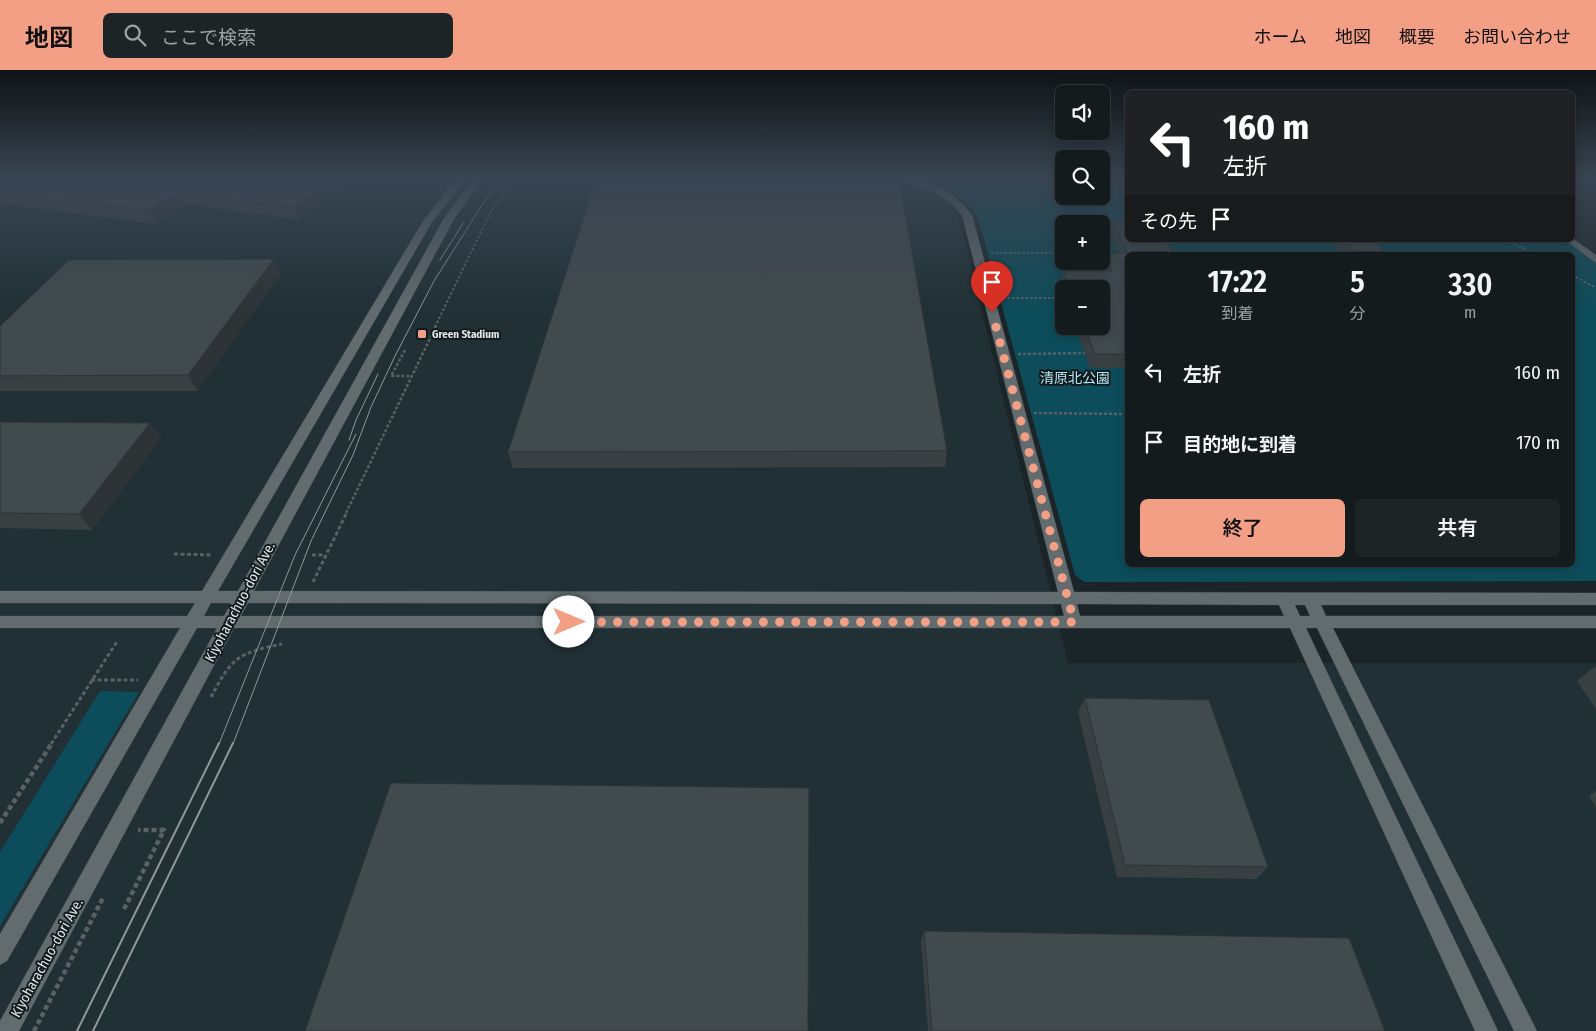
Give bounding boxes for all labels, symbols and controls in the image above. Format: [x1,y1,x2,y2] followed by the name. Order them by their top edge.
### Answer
[103,13,453,58] search box
[121,21,149,49] icon: search
[25,24,73,52] text: 地図
[161,26,256,49] text: ここで検索
[1254,26,1307,48] text: ホーム
[1335,26,1371,48] text: 地図
[1399,26,1435,48] text: 概要
[1463,26,1571,48] text: お問い合わせ
[1055,85,1110,335] map controls
[1055,85,1110,140] button: sound
[1223,106,1309,148] text: 160 m
[1140,110,1205,175] icon: left
[1055,150,1110,205] button: search
[1223,153,1267,180] text: 左折
[1207,205,1235,233] icon: arrive
[1140,210,1197,233] text: その先
[1055,215,1110,270] button: +
[971,261,1013,312] pin
[1208,264,1267,300] text: 17:22
[1350,264,1365,300] text: 5
[1448,267,1492,303] text: 330
[978,268,1006,296] icon: arrive
[1055,280,1110,335] button: −
[1464,303,1476,322] text: m
[1221,304,1253,323] text: 到着
[1350,304,1366,323] text: 分
[416,328,428,340] marker: Green Stadium
[432,328,499,341] place label: Green Stadium
[1140,358,1168,386] icon: left
[1514,361,1560,384] text: 160 m
[1183,363,1221,386] text: 左折
[1040,370,1110,387] park label: 清原北公園
[1140,428,1168,456] icon: arrive
[1516,431,1560,454] text: 170 m
[1183,433,1297,456] text: 目的地に到着
[1140,499,1345,557] button: 終了
[1355,499,1560,557] button: 共有
[201,539,279,665] street label: Kiyoharachuo-dori Ave.
[542,595,594,647] position arrow
[7,896,87,1020] street label: Kiyoharachuo-dori Ave.

